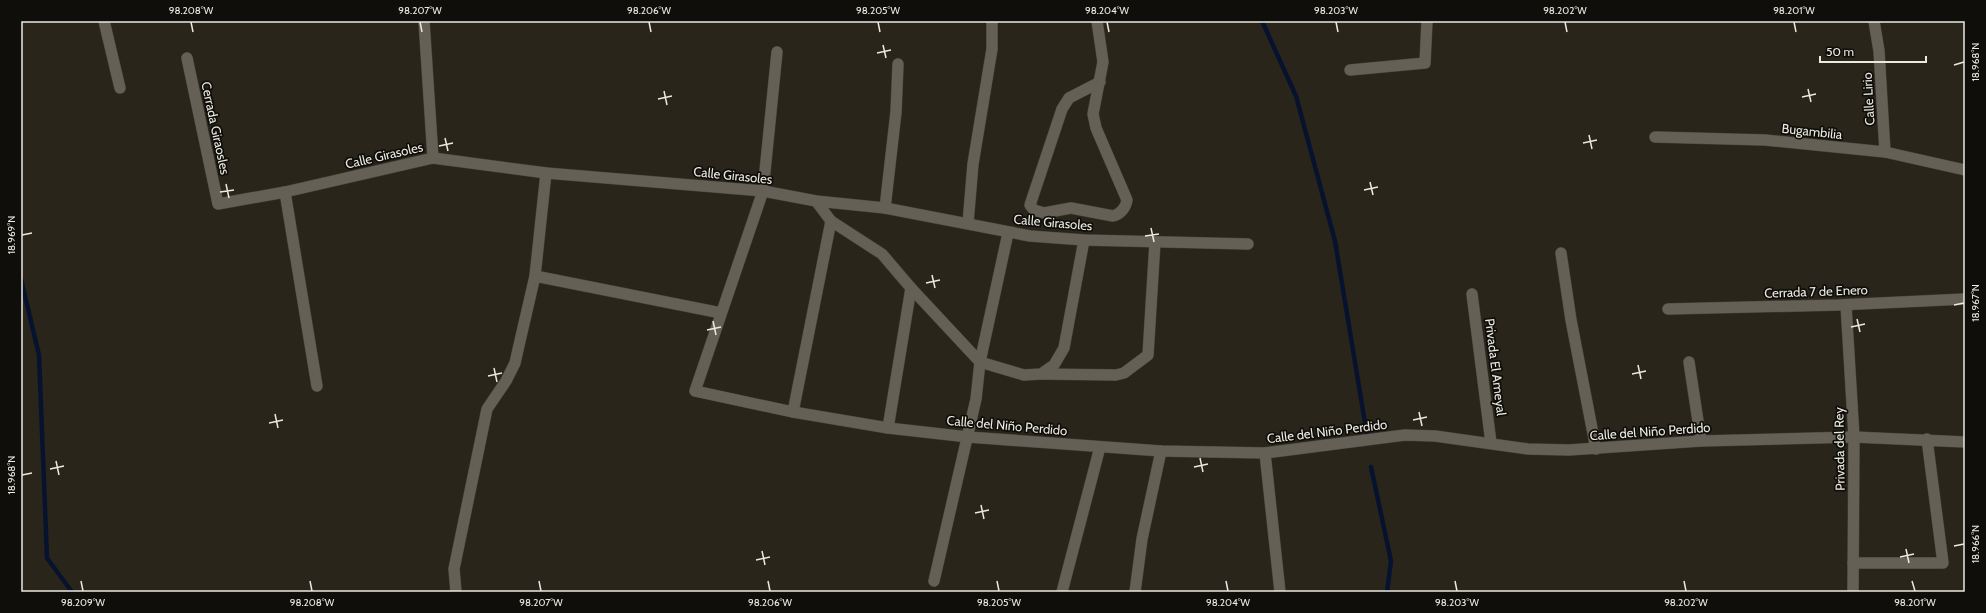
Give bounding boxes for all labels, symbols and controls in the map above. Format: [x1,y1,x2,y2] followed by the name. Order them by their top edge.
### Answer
[169,4,214,17] text: 98.208°W
[398,4,442,17] text: 98.207°W
[627,4,672,17] text: 98.206°W
[856,4,900,17] text: 98.205°W
[1085,4,1130,17] text: 98.204°W
[1314,4,1358,17] text: 98.203°W
[1543,4,1587,17] text: 98.202°W
[1773,4,1815,17] text: 98.201°W
[1820,38,1926,64] scale bar
[1969,43,1982,81] text: 18.968°N
[1826,44,1854,59] text: 50 m
[1859,72,1877,126] street label: Calle Lirio
[198,80,234,176] street label: Cerrada Giraosles
[1781,120,1844,142] street label: Bugambilia
[344,138,425,172] street label: Calle Girasoles
[693,163,774,187] street label: Calle Girasoles
[1013,211,1094,233] street label: Calle Girasoles
[5,216,18,254] text: 18.969°N
[1764,281,1868,301] street label: Cerrada 7 de Enero
[1969,284,1982,322] text: 18.967°N
[1482,317,1510,417] street label: Privada El Ameyal
[1830,407,1848,491] street label: Privada del Rey
[946,412,1068,438] street label: Calle del Niño Perdido
[1266,416,1388,446] street label: Calle del Niño Perdido
[1589,419,1711,443] street label: Calle del Niño Perdido
[5,456,18,494] text: 18.968°N
[1969,525,1982,563] text: 18.966°N
[61,596,106,609] text: 98.209°W
[290,596,335,609] text: 98.208°W
[519,596,563,609] text: 98.207°W
[748,596,793,609] text: 98.206°W
[977,596,1021,609] text: 98.205°W
[1206,596,1251,609] text: 98.204°W
[1435,596,1479,609] text: 98.203°W
[1664,596,1708,609] text: 98.202°W
[1894,596,1936,609] text: 98.201°W

